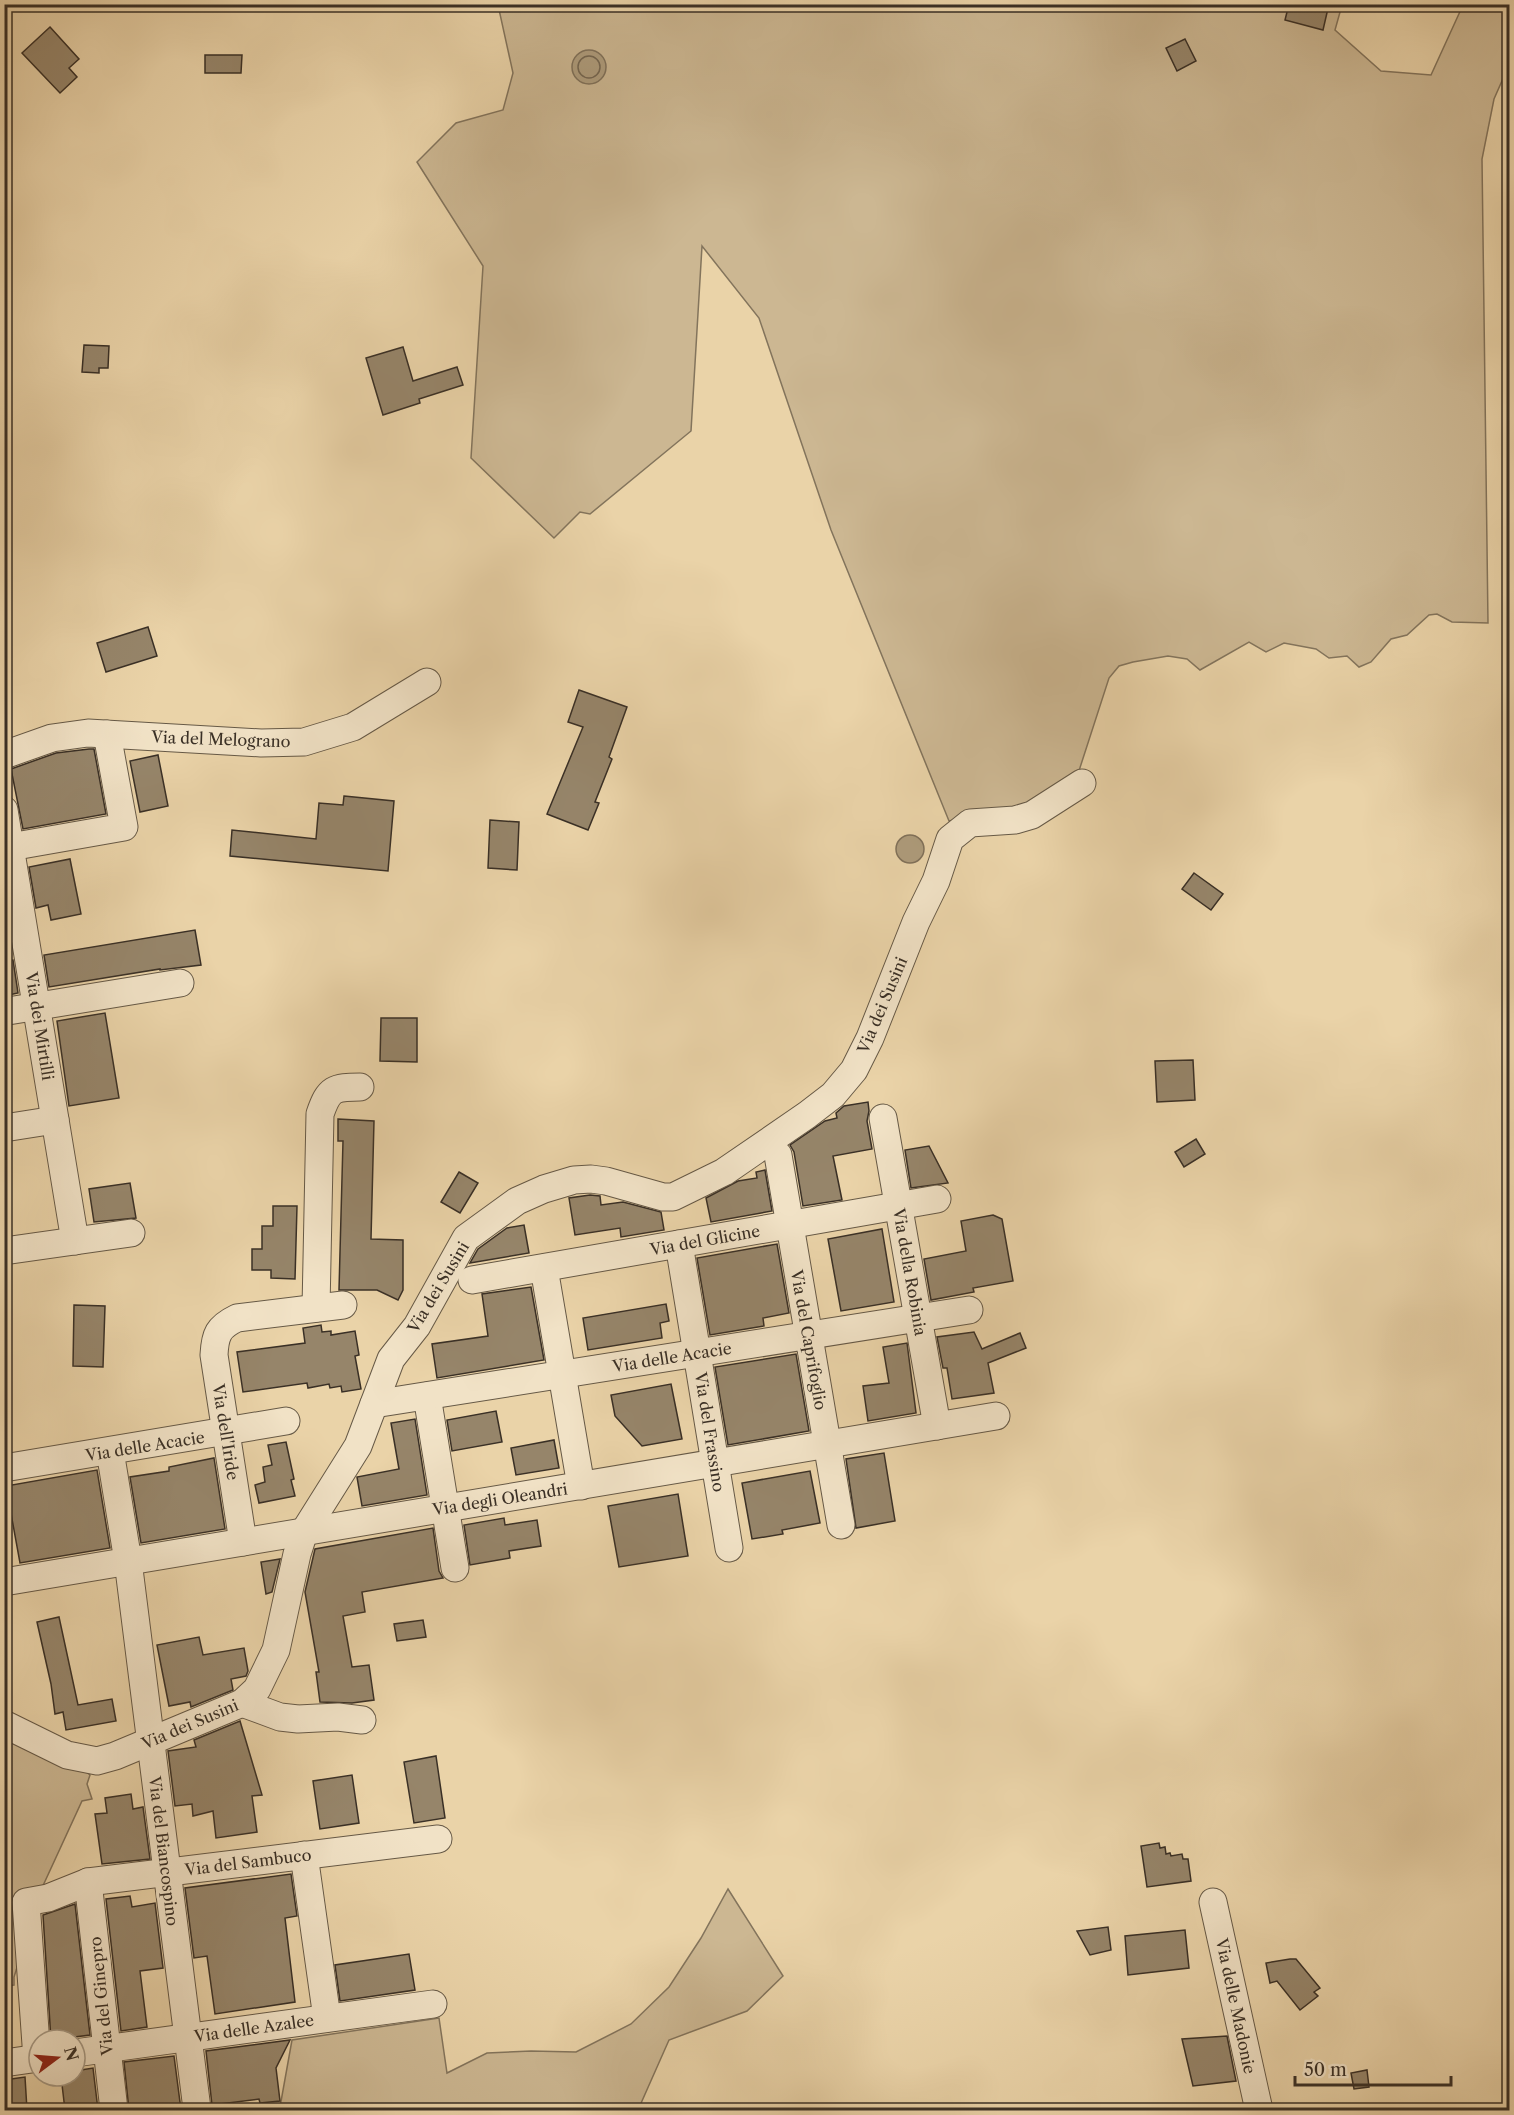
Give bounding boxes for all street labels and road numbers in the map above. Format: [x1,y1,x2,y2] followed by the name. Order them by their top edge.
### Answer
[150,727,291,751] street label: Via del Melograno
[852,954,911,1057] street label: Via dei Susini
[21,969,58,1082] street label: Via dei Mirtilli
[889,1206,931,1338] street label: Via della Robinia
[647,1220,762,1260] street label: Via del Glicine
[402,1238,473,1337] street label: Via dei Susini
[787,1267,831,1412] street label: Via del Caprifoglio
[610,1338,733,1376] street label: Via delle Acacie
[691,1370,729,1493] street label: Via del Frassino
[208,1382,243,1481] street label: Via dell'Iride
[83,1427,206,1465] street label: Via delle Acacie
[430,1478,569,1520] street label: Via degli Oleandri
[138,1695,241,1754] street label: Via dei Susini
[145,1774,183,1927] street label: Via del Biancospino
[183,1844,313,1880] street label: Via del Sambuco
[85,1935,117,2058] street label: Via del Ginepro
[1212,1935,1260,2076] street label: Via delle Madonie
[192,2010,315,2046] street label: Via delle Azalee

